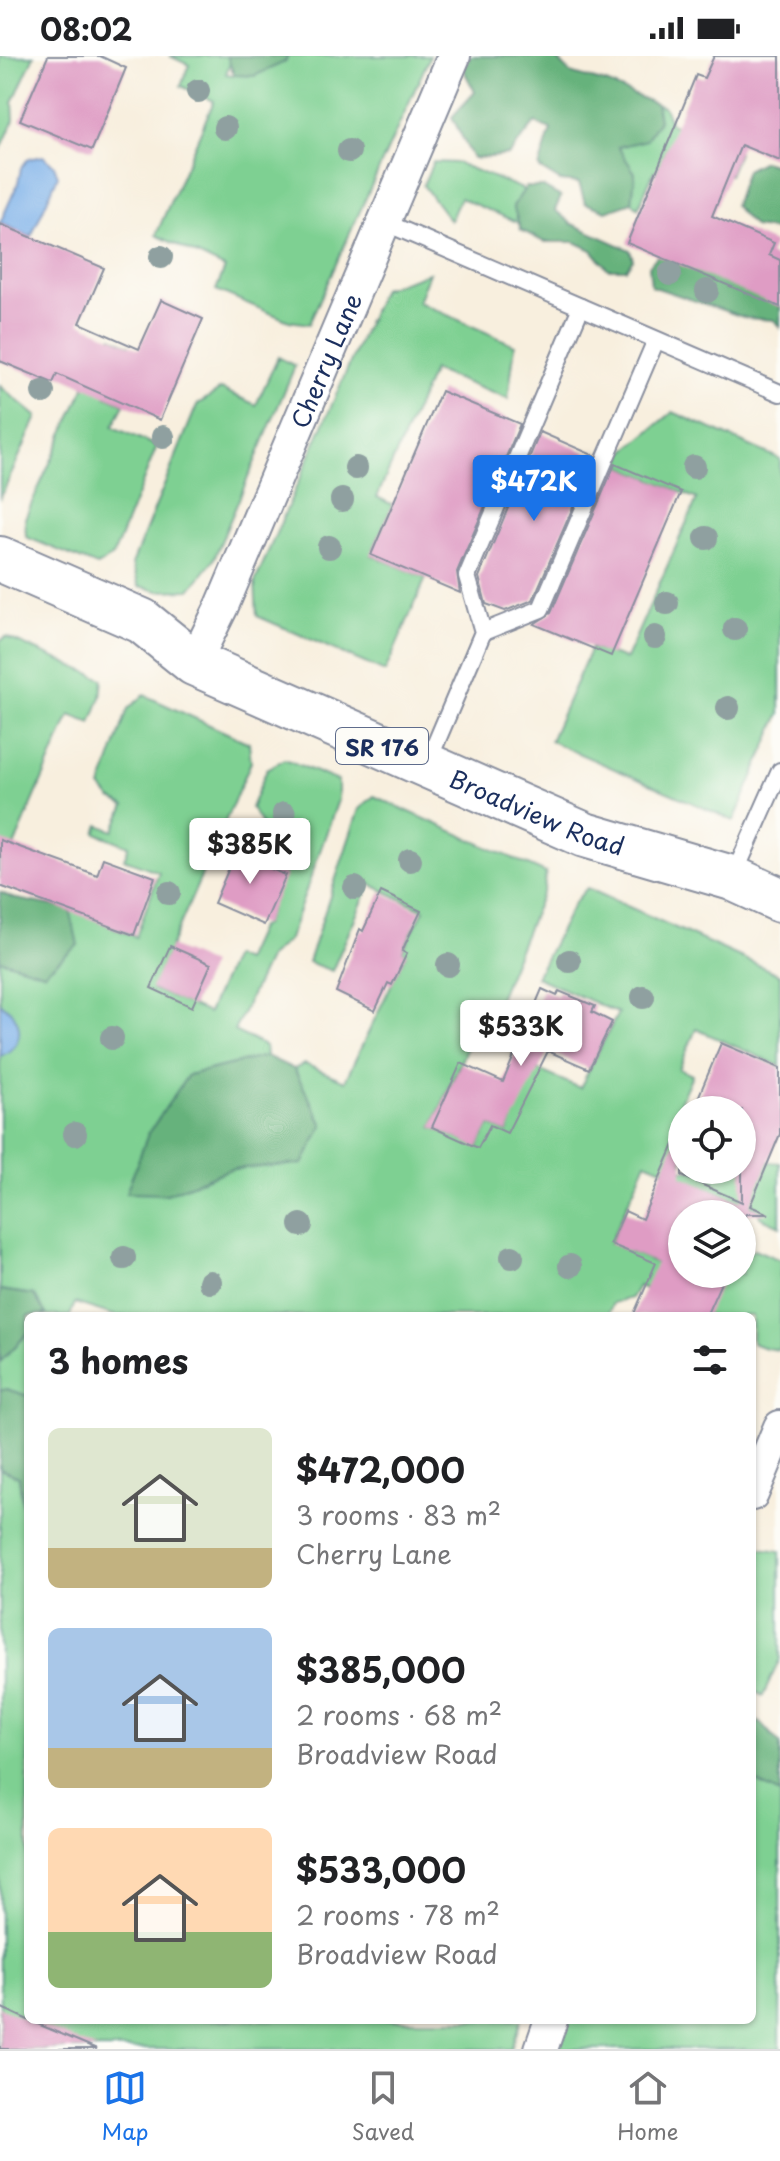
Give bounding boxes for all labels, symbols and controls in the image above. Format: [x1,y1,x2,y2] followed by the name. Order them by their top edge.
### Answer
[40,6,132,51] text: 08:02
[281,287,370,434] street label: Cherry Lane
[478,455,590,523] pin: $472K
[491,461,577,500] text: $472K
[336,728,428,764] road number: SR 176
[444,760,629,864] street label: Broadview Road
[194,818,306,886] pin: $385K
[207,824,293,863] text: $385K
[465,1000,577,1068] pin: $533K
[478,1006,564,1045] text: $533K
[668,1096,756,1288] map controls
[668,1096,756,1184] button: locate
[668,1200,756,1288] button: layers
[48,1334,188,1386] text: 3 homes
[688,1338,732,1382] icon: filters
[296,1443,465,1495] text: $472,000
[112,1460,208,1556] icon: home
[296,1495,501,1534] text: 3 rooms · 83 m²
[296,1534,452,1573] text: Cherry Lane
[296,1643,466,1695] text: $385,000
[112,1660,208,1756] icon: home
[296,1695,502,1734] text: 2 rooms · 68 m²
[296,1734,498,1773] text: Broadview Road
[296,1843,466,1895] text: $533,000
[112,1860,208,1956] icon: home
[296,1895,500,1934] text: 2 rooms · 78 m²
[296,1934,498,1973] text: Broadview Road
[102,2066,149,2147] tab: Map
[352,2066,414,2147] tab: Saved
[617,2066,678,2147] tab: Home

